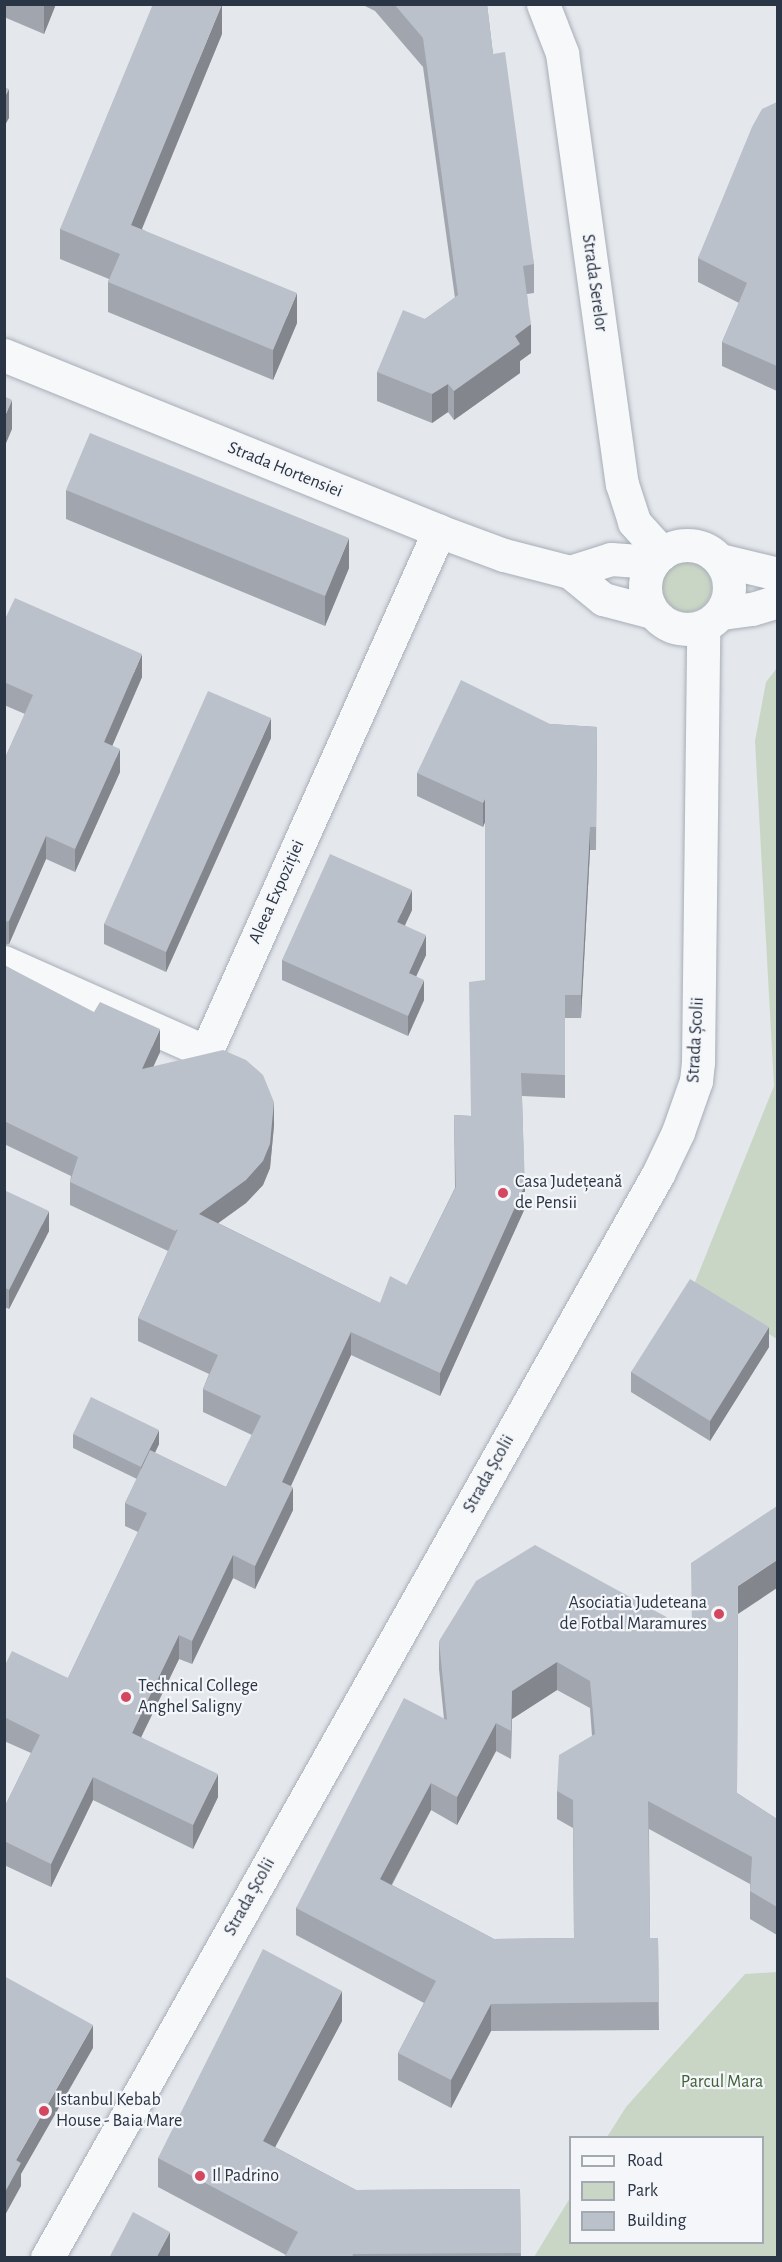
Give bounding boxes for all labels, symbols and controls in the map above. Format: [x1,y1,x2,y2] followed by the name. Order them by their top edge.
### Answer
[576,233,612,333] street label: Strada Serelor
[224,437,346,503] street label: Strada Hortensiei
[244,837,310,947] street label: Aleea Expoziției
[683,997,709,1083] street label: Strada Școlii
[515,1172,622,1214] place label: Casa Județeană de Pensii
[496,1186,510,1200] marker: Casa Județeană de Pensii
[459,1431,519,1517] street label: Strada Școlii
[560,1593,707,1636] place label: Asociatia Judeteana de Fotbal Maramures
[712,1607,726,1621] marker: Asociatia Judeteana de Fotbal Maramures
[138,1676,258,1718] place label: Technical College Anghel Saligny
[119,1690,133,1704] marker: Technical College Anghel Saligny
[220,1854,280,1940] street label: Strada Școlii
[681,2071,763,2093] park label: Parcul Mara
[56,2090,182,2132] place label: Istanbul Kebab House - Baia Mare
[37,2104,51,2118] marker: Istanbul Kebab House - Baia Mare
[569,2136,764,2244] legend
[627,2152,663,2170] text: Road
[212,2165,279,2187] place label: Il Padrino
[193,2169,207,2183] marker: Il Padrino
[627,2182,658,2200] text: Park
[627,2212,686,2230] text: Building

